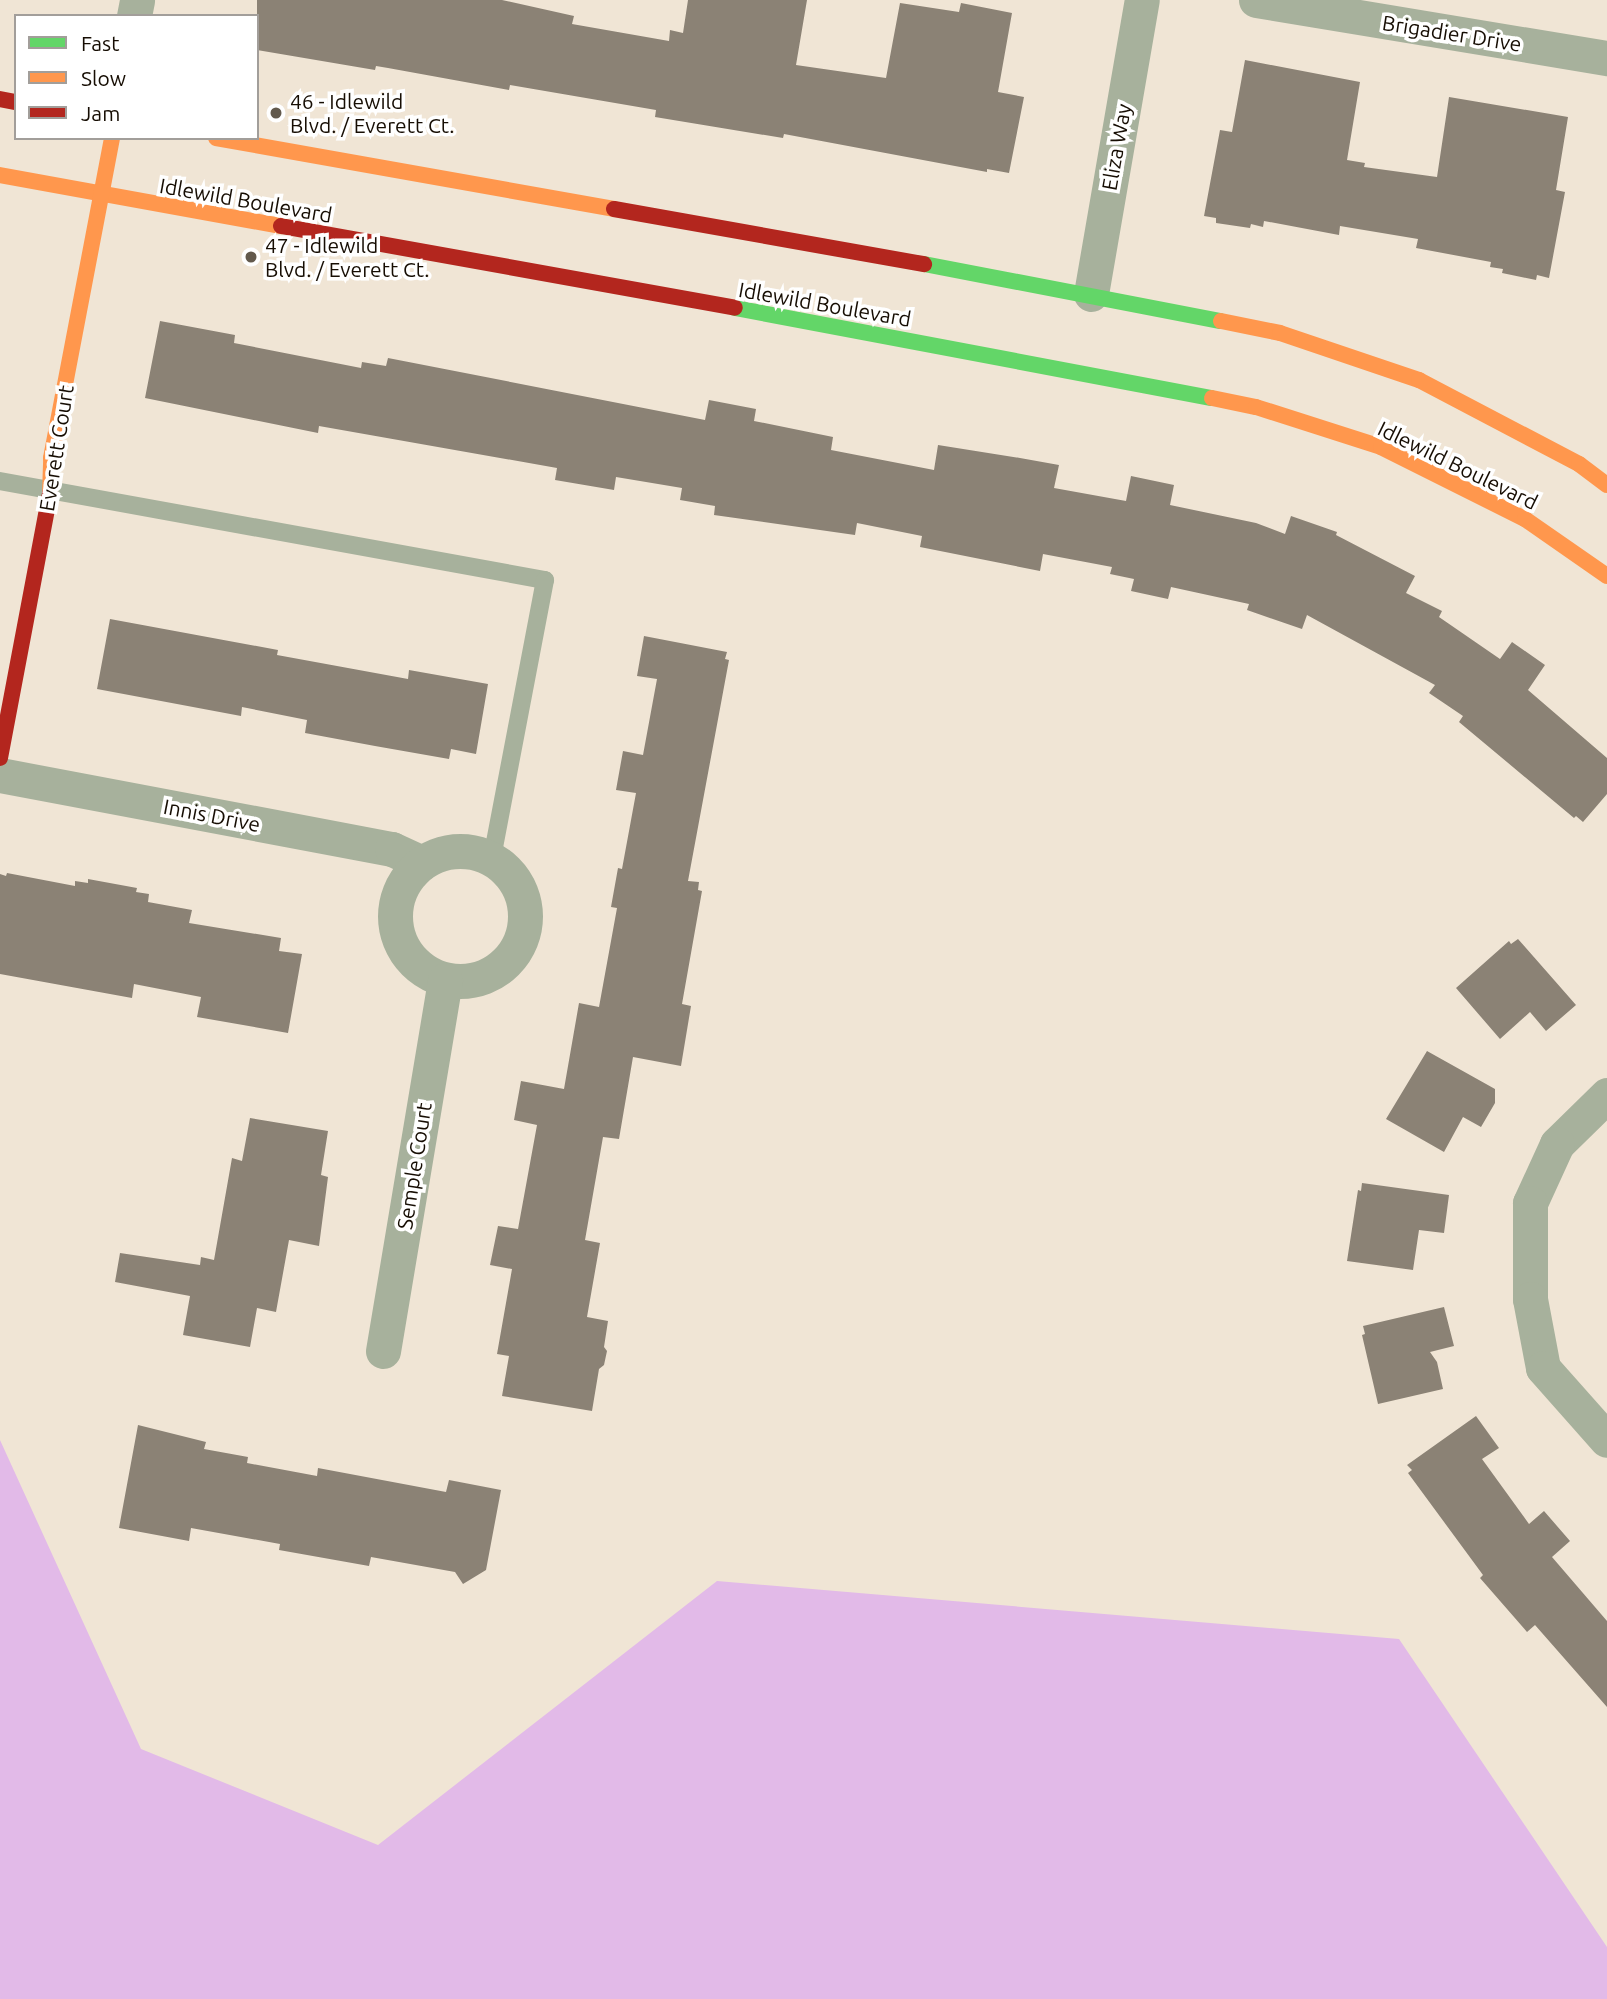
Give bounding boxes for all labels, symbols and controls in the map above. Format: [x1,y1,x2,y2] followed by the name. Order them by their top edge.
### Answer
[1381,10,1523,56] street label: Brigadier Drive
[14,14,259,140] legend
[81,31,119,55] text: Fast
[81,66,126,90] text: Slow
[290,88,455,138] place label: 46 - Idlewild Blvd. / Everett Ct.
[81,101,120,125] text: Jam
[1096,102,1136,192] street label: Eliza Way
[268,105,284,121] marker: 46 - Idlewild Blvd. / Everett Ct.
[158,172,334,228] street label: Idlewild Boulevard
[265,232,430,282] place label: 47 - Idlewild Blvd. / Everett Ct.
[243,249,259,265] marker: 47 - Idlewild Blvd. / Everett Ct.
[737,276,913,332] street label: Idlewild Boulevard
[34,383,78,513] street label: Everett Court
[1374,415,1542,515] street label: Idlewild Boulevard
[161,793,263,837] street label: Innis Drive
[392,1101,436,1231] street label: Semple Court

